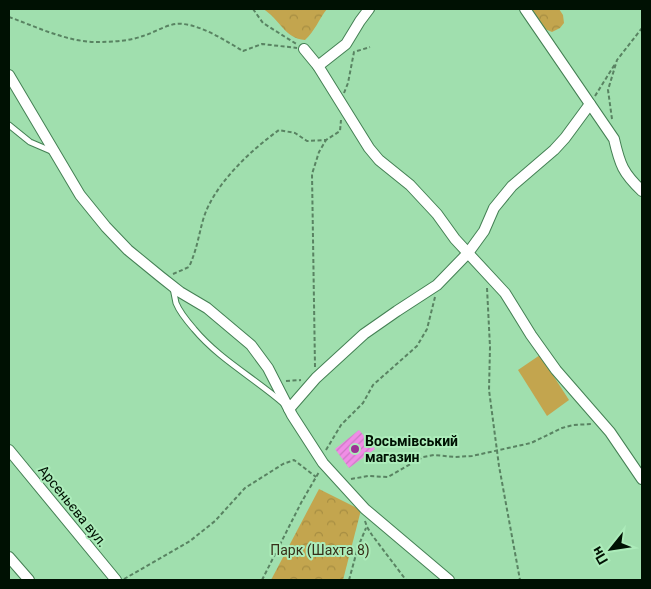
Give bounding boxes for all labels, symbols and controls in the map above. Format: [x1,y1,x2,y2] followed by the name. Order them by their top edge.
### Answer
[365,433,458,465] place label: Восьмівський магазин
[349,443,361,455] marker: Восьмівський магазин
[35,462,111,550] street label: Арсеньєва вул.
[586,524,636,574] north arrow
[270,542,370,559] park label: Парк (Шахта 8)
[588,544,611,567] text: Пн

